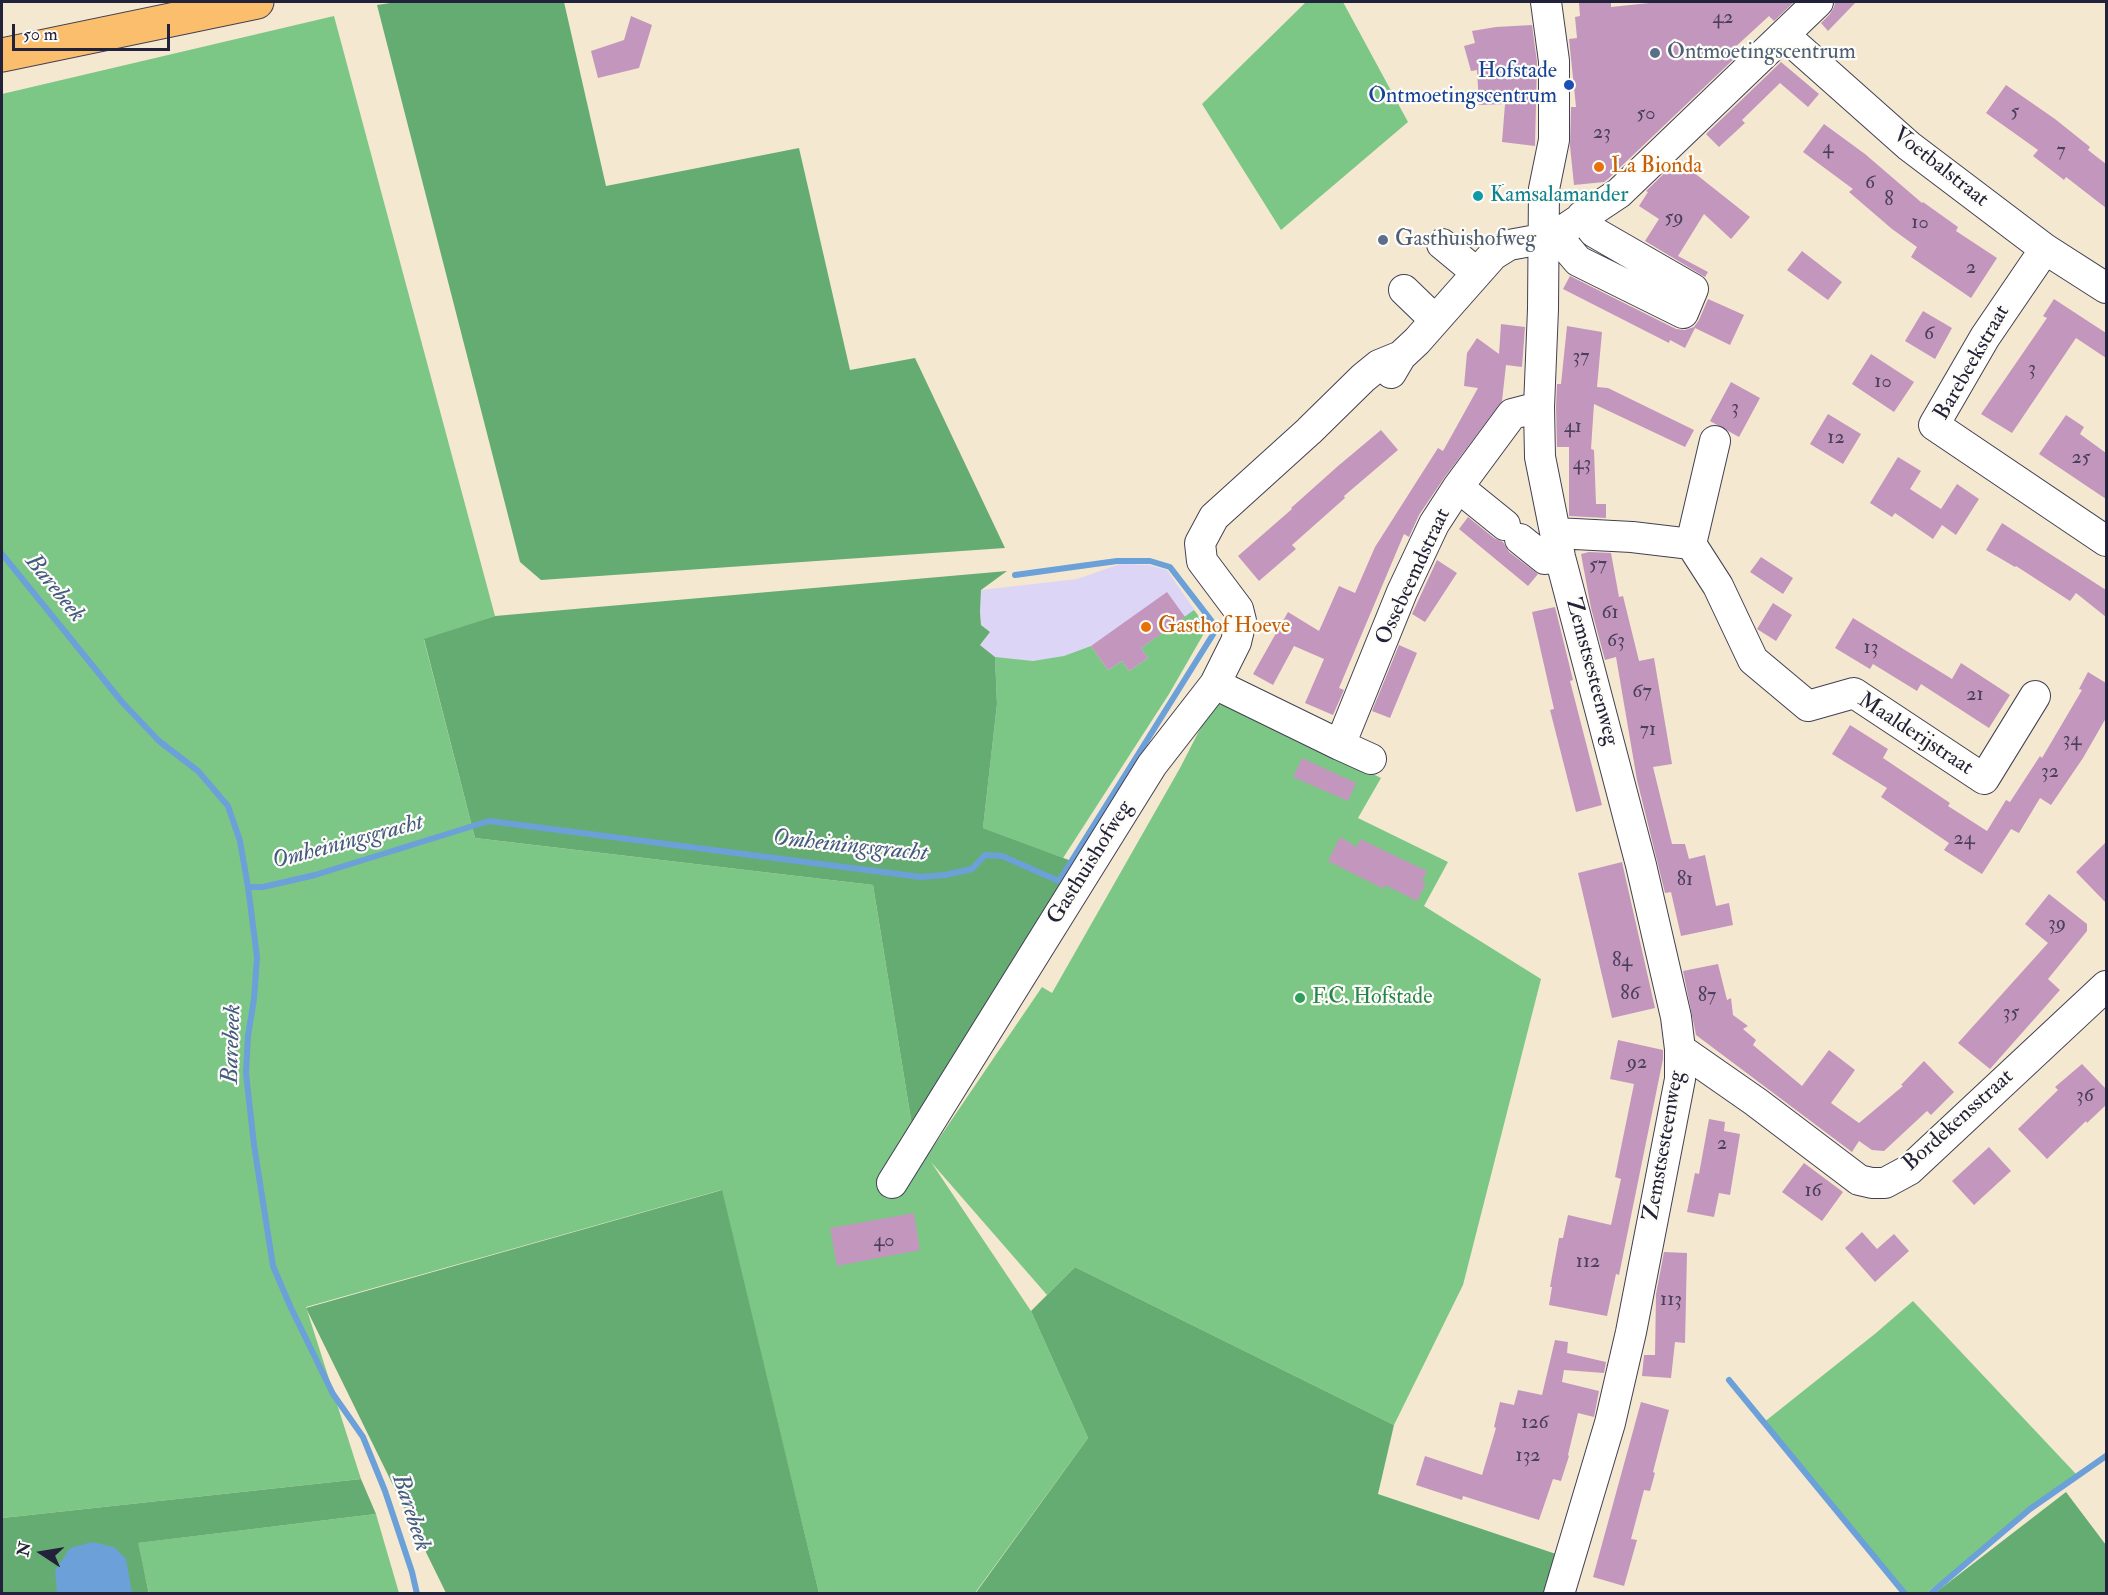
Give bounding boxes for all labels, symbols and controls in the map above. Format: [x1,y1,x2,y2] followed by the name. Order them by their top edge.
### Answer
[1713,7,1733,31] house number: 42
[15,12,172,50] scale bar
[23,23,58,46] text: 50 m
[1667,40,1856,66] place label: Ontmoetingscentrum
[1648,46,1662,60] marker: Ontmoetingscentrum
[1368,59,1557,110] place label: Hofstade Ontmoetingscentrum
[1562,78,1576,92] marker: Hofstade Ontmoetingscentrum
[2011,101,2019,125] house number: 5
[1637,103,1655,127] house number: 50
[1593,122,1611,146] house number: 23
[1887,122,1993,214] street label: Voetbalstraat
[1823,137,1833,161] house number: 4
[2056,140,2066,164] house number: 7
[1611,154,1702,180] place label: La Bionda
[1592,160,1606,174] marker: La Bionda
[1865,172,1875,196] house number: 6
[1490,183,1628,209] place label: Kamsalamander
[1471,189,1485,203] marker: Kamsalamander
[1884,189,1894,213] house number: 8
[1664,207,1684,231] house number: 59
[1911,212,1929,236] house number: 10
[1395,227,1536,253] place label: Gasthuishofweg
[1376,233,1390,247] marker: Gasthuishofweg
[1966,257,1976,281] house number: 2
[1929,301,2017,425] street label: Barebeekstraat
[1924,323,1934,347] house number: 6
[1573,346,1589,370] house number: 37
[2028,358,2036,382] house number: 3
[1874,371,1892,395] house number: 10
[1731,397,1739,421] house number: 3
[1564,416,1582,440] house number: 41
[1827,427,1845,451] house number: 12
[2072,447,2090,471] house number: 25
[1573,453,1591,477] house number: 43
[1371,505,1457,649] street label: Ossebeemdstraat
[18,549,90,629] water label: Barebeek
[1589,554,1607,578] house number: 57
[1559,595,1623,749] street label: Zemstsesteenweg
[1601,602,1619,626] house number: 61
[1158,614,1290,640] place label: Gasthof Hoeve
[1139,620,1153,634] marker: Gasthof Hoeve
[1607,630,1625,654] house number: 63
[1864,637,1878,661] house number: 13
[1632,681,1652,705] house number: 67
[1966,684,1984,708] house number: 21
[1852,688,1978,782] street label: Maalderijstraat
[1640,719,1656,743] house number: 71
[2063,729,2081,753] house number: 34
[2041,761,2059,785] house number: 32
[1042,796,1140,930] street label: Gasthuishofweg
[269,809,427,877] water label: Omheiningsgracht
[771,825,929,869] water label: Omheiningsgracht
[1954,828,1974,852] house number: 24
[1677,869,1693,893] house number: 81
[2048,913,2066,937] house number: 39
[1612,950,1632,974] house number: 84
[1620,983,1640,1007] house number: 86
[1312,985,1432,1011] place label: F.C. Hofstade
[1698,985,1716,1009] house number: 87
[1293,991,1307,1005] marker: F.C. Hofstade
[2003,1002,2019,1026] house number: 35
[217,1004,249,1084] water label: Barebeek
[1627,1052,1647,1076] house number: 92
[1898,1065,2020,1177] street label: Bordekensstraat
[1639,1069,1691,1223] street label: Zemstsesteenweg
[2076,1085,2094,1109] house number: 36
[1717,1133,1727,1157] house number: 2
[1804,1180,1822,1204] house number: 16
[873,1230,895,1254] house number: 40
[1576,1251,1600,1275] house number: 112
[1660,1289,1682,1313] house number: 113
[1521,1412,1549,1436] house number: 126
[1516,1445,1540,1469] house number: 132
[384,1471,436,1555] water label: Barebeek
[12,1523,72,1583] north arrow
[13,1540,36,1558] text: N

